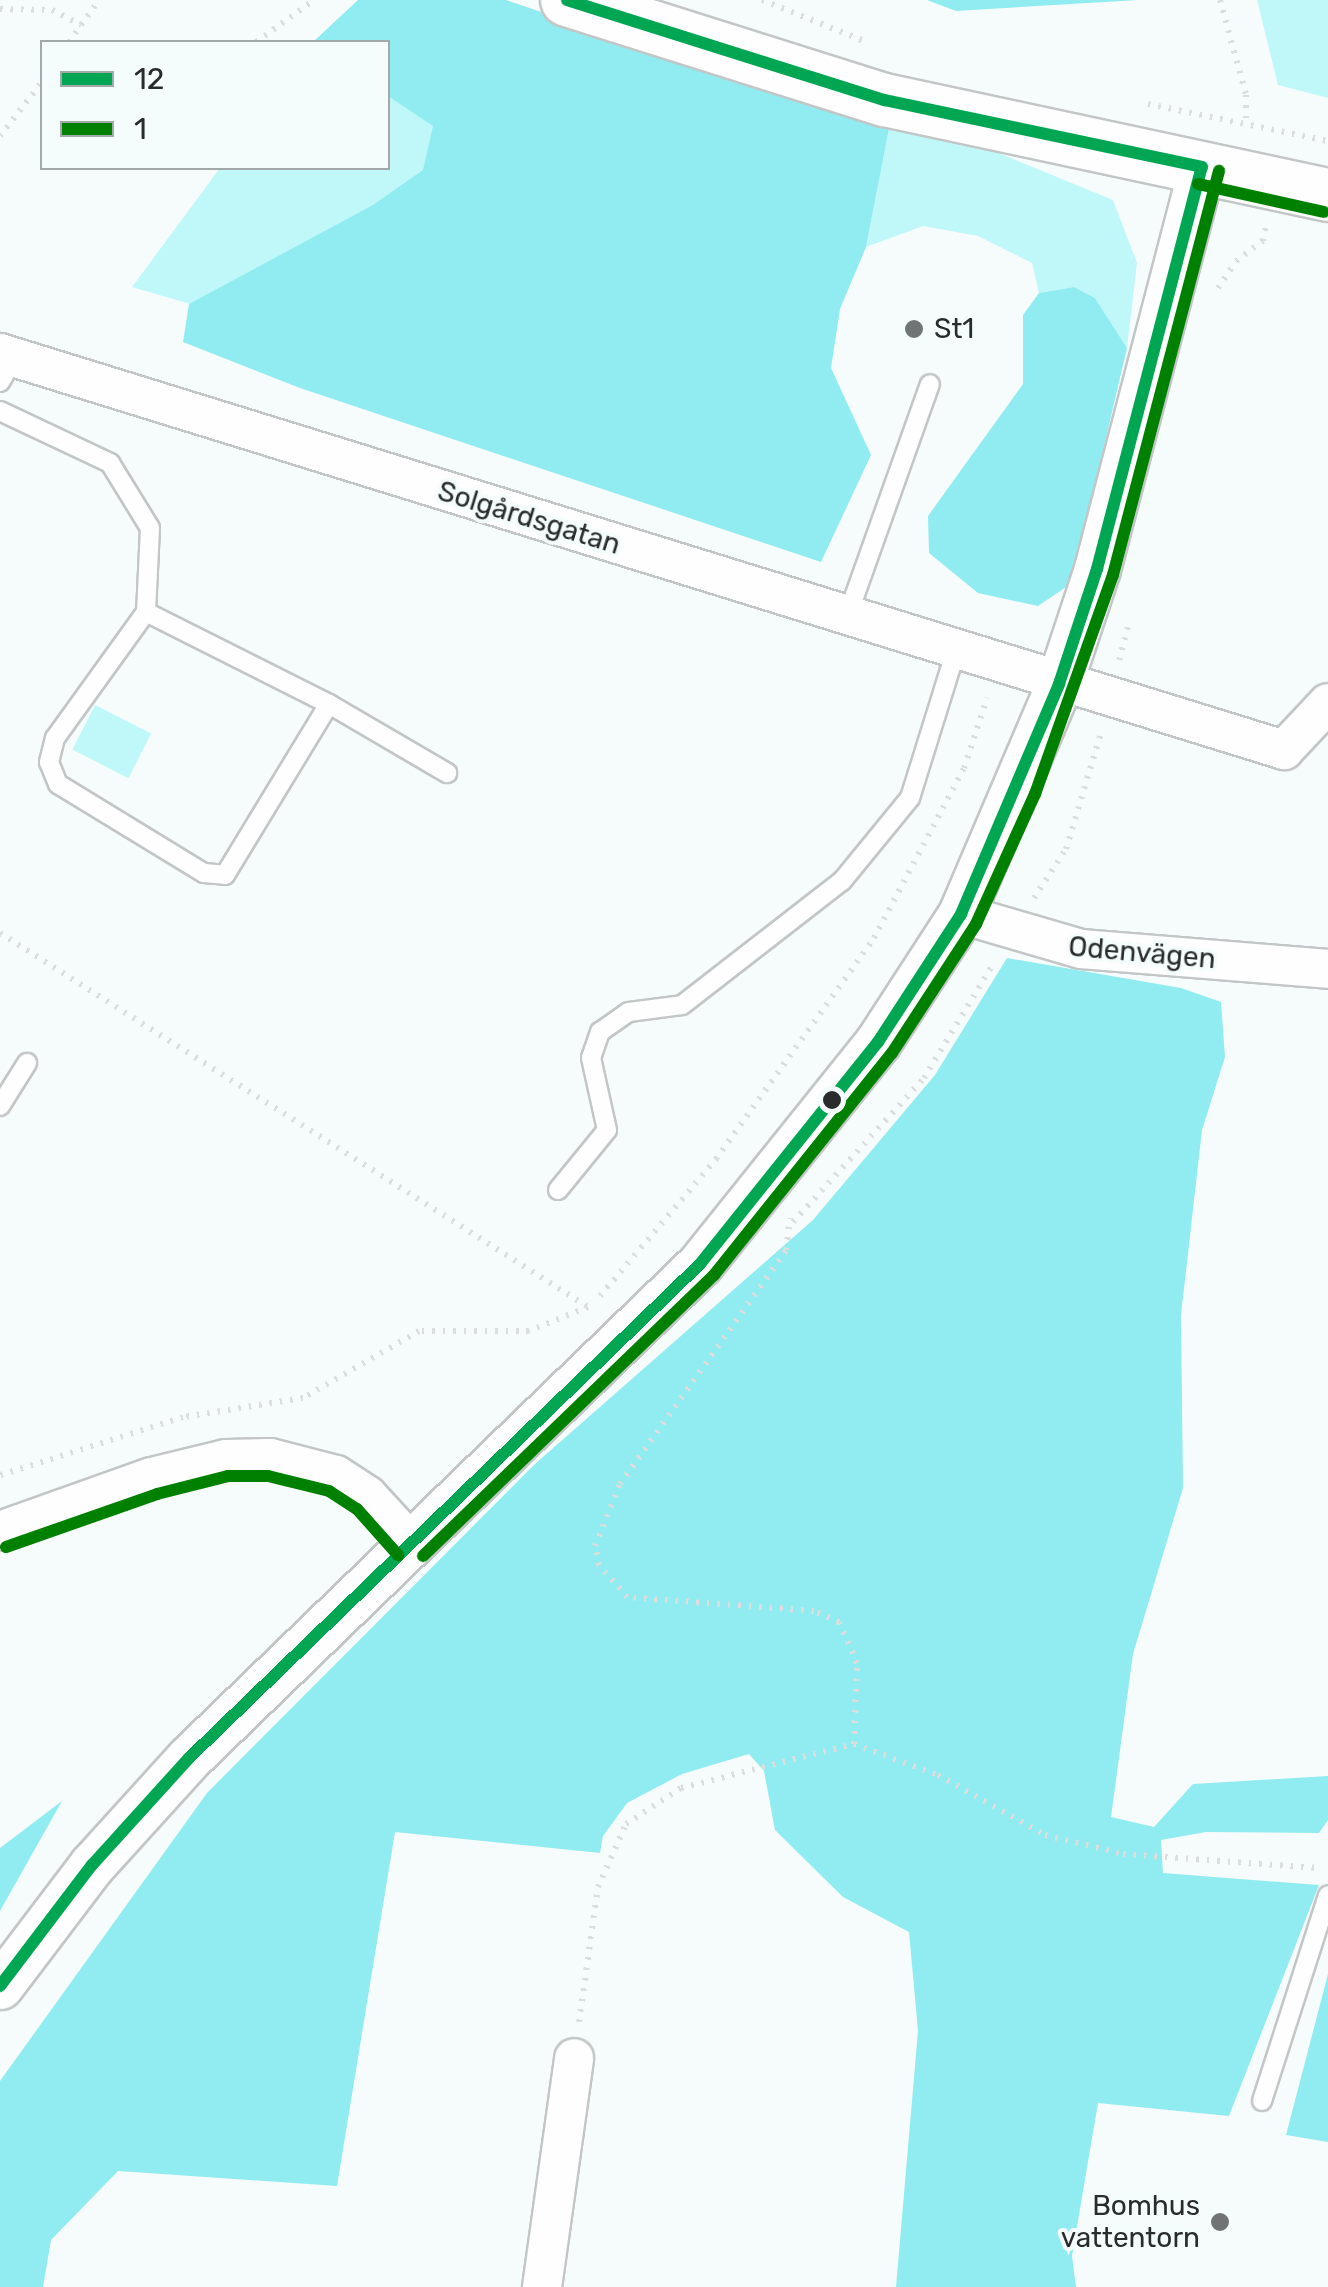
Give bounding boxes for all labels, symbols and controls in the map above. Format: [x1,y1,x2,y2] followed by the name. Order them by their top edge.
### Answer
[40,40,390,170] legend
[134,61,164,97] text: 12
[134,111,147,147] text: 1
[934,312,974,346] place label: St1
[903,318,925,340] marker: St1
[434,474,624,562] street label: Solgårdsgatan
[1067,930,1217,976] street label: Odenvägen
[822,1090,842,1110] unlabelled marker
[1061,2189,1200,2255] place label: Bomhus vattentorn
[1209,2211,1231,2233] marker: Bomhus vattentorn

